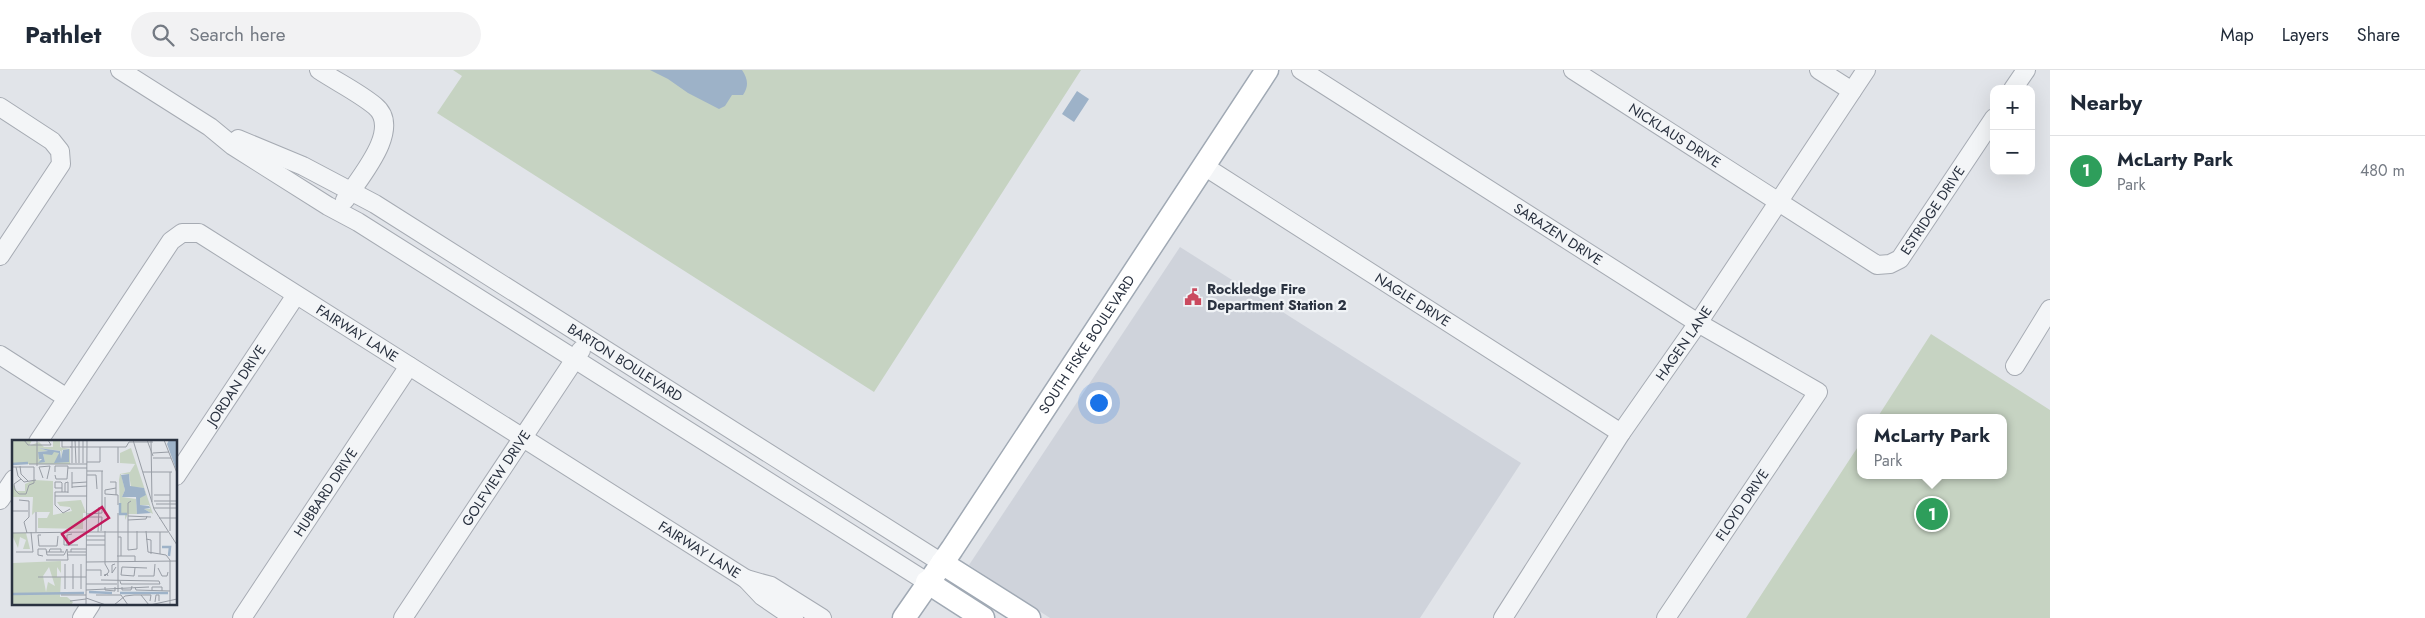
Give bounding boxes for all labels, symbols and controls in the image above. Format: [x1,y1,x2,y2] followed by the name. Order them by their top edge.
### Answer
[131,12,481,57] search box
[25,17,101,52] text: Pathlet
[149,21,177,49] icon: search
[189,21,285,48] text: Search here
[2220,22,2254,48] text: Map
[2282,22,2329,48] text: Layers
[2357,22,2400,48] text: Share
[1990,85,2035,175] map controls
[1990,85,2035,130] button: +
[2070,88,2142,118] text: Nearby
[1625,98,1725,172] street label: NICKLAUS DRIVE
[1990,130,2035,175] button: −
[2117,146,2233,173] text: McLarty Park
[2082,159,2090,182] text: 1
[2360,159,2405,182] text: 480 m
[1896,162,1969,259] street label: ESTRIDGE DRIVE
[2117,173,2146,196] text: Park
[1510,198,1607,270] street label: SARAZEN DRIVE
[1371,268,1455,331] street label: NAGLE DRIVE
[1034,271,1140,418] street label: SOUTH FISKE BOULEVARD
[1207,279,1347,315] place label: Rockledge Fire Department Station 2
[1183,287,1203,307] public building icon: Rockledge Fire Department Station 2
[312,300,402,367] street label: FAIRWAY LANE
[1651,302,1717,385] street label: HAGEN LANE
[564,318,687,406] street label: BARTON BOULEVARD
[201,341,270,431] street label: JORDAN DRIVE
[1086,390,1112,416] your location
[1857,414,2007,479] popup
[1874,422,1990,449] text: McLarty Park
[457,426,535,530] street label: GOLFVIEW DRIVE
[12,440,178,606] inset map
[289,444,362,540] street label: HUBBARD DRIVE
[1874,449,1902,472] text: Park
[1711,465,1773,545] street label: FLOYD DRIVE
[1916,495,1948,533] pin: 1
[655,516,745,583] street label: FAIRWAY LANE

